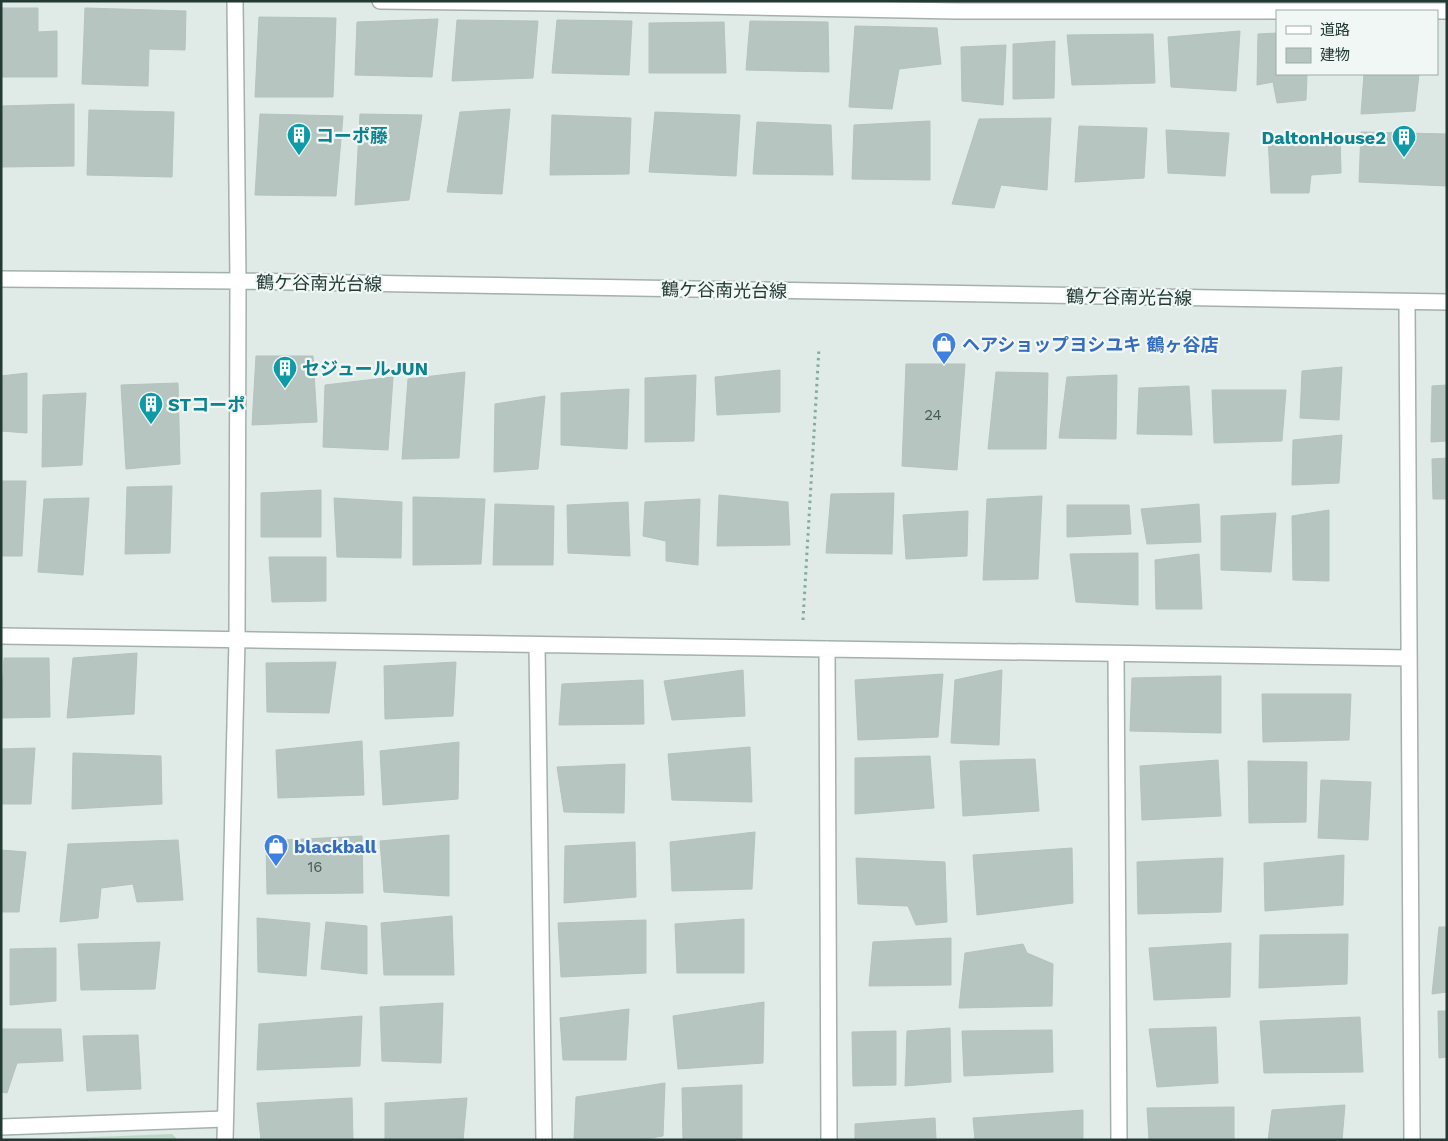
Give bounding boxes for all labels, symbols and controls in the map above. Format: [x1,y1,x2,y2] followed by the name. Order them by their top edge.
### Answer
[1276,10,1438,75] legend
[1320,21,1350,39] text: 道路
[1320,46,1350,64] text: 建物
[286,122,312,156] building icon: コーポ藤
[1391,124,1417,158] building icon: DaltonHouse2
[316,125,388,146] place label: コーポ藤
[1261,127,1386,148] place label: DaltonHouse2
[256,271,382,295] street label: 鶴ケ谷南光台線
[661,278,787,302] street label: 鶴ケ谷南光台線
[1066,285,1192,309] street label: 鶴ケ谷南光台線
[931,331,957,365] shop icon: ヘアショップヨシユキ 鶴ヶ谷店
[962,334,1218,355] place label: ヘアショップヨシユキ 鶴ヶ谷店
[272,355,298,389] building icon: セジュールJUN
[302,358,428,379] place label: セジュールJUN
[138,391,164,425] building icon: STコーポ
[168,394,245,415] place label: STコーポ
[924,406,942,424] house number: 24
[263,833,289,867] shop icon: blackball
[294,836,377,857] place label: blackball
[308,858,322,876] house number: 16

